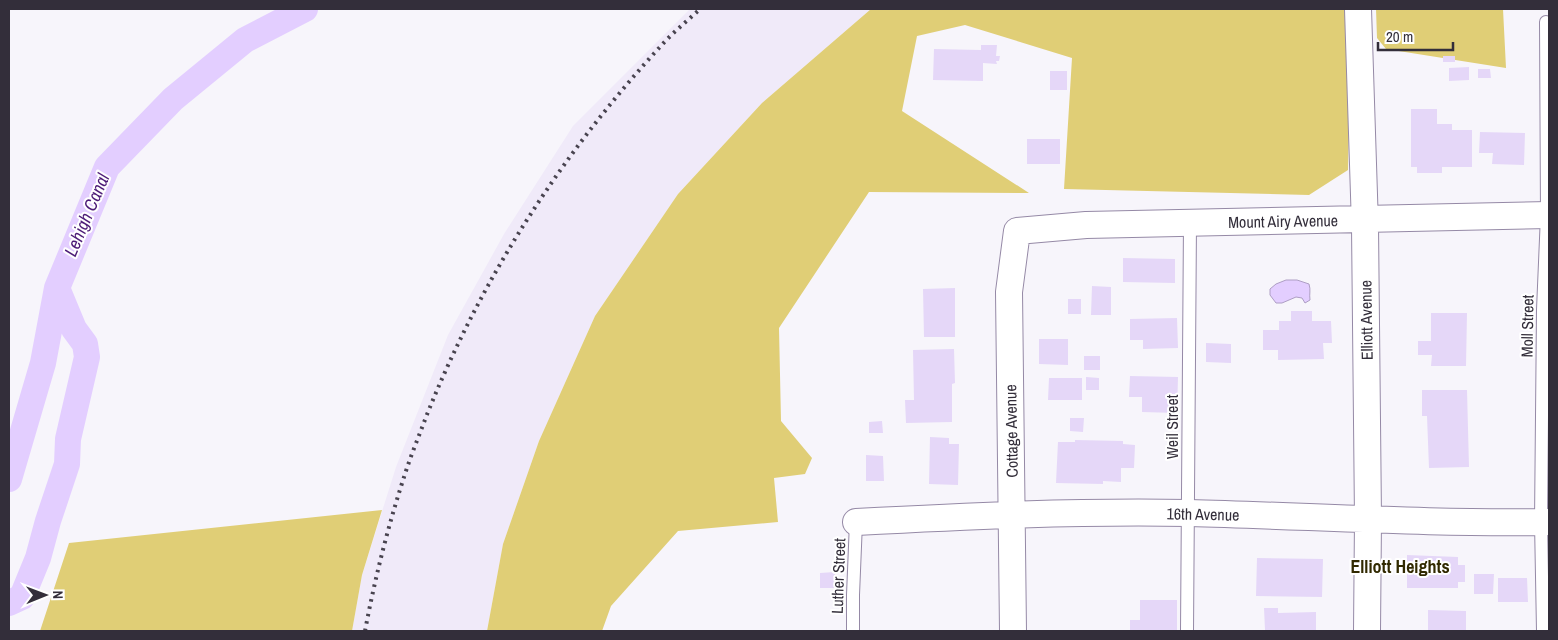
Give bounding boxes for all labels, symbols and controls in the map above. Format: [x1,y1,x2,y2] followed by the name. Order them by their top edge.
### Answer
[1378,20,1453,52] scale bar
[1386,26,1413,47] text: 20 m
[58,169,115,260] water label: Lehigh Canal
[1228,209,1338,233] street label: Mount Airy Avenue
[1354,280,1378,360] street label: Elliott Avenue
[1515,294,1539,358] street label: Moll Street
[999,384,1023,478] street label: Cottage Avenue
[1161,394,1183,459] street label: Weil Street
[1166,502,1240,526] street label: 16th Avenue
[826,537,850,614] street label: Luther Street
[1350,554,1450,579] district label: Elliott Heights
[20,570,70,620] north arrow
[49,590,67,599] text: N

